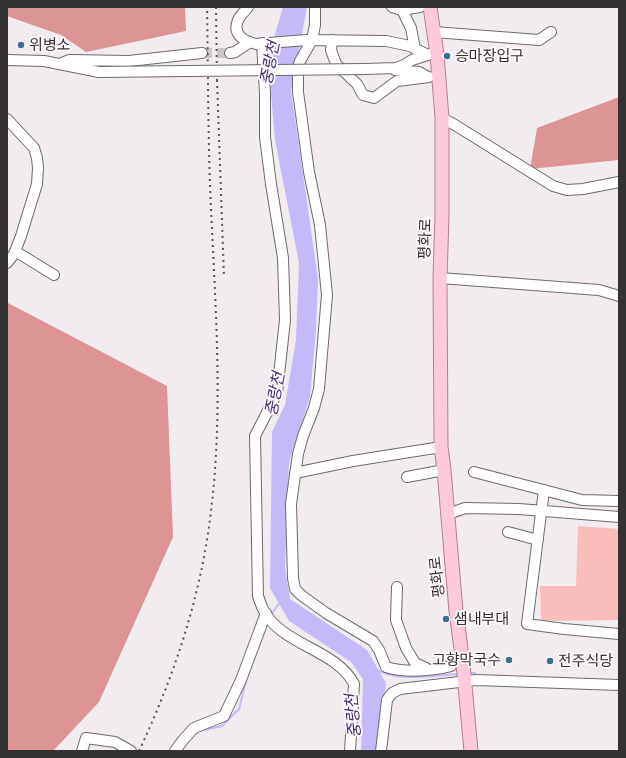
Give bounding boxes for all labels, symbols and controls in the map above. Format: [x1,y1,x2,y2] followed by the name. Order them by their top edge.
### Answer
[29,36,70,54] place label: 위병소
[256,39,284,87] water label: 중랑천
[16,40,26,50] marker: 위병소
[455,47,524,65] place label: 승마장입구
[442,51,452,61] marker: 승마장입구
[415,218,435,260] street label: 평화로
[261,370,289,418] water label: 중랑천
[426,555,448,599] street label: 평화로
[454,610,509,628] place label: 샘내부대
[441,614,451,624] marker: 샘내부대
[432,651,501,669] place label: 고향막국수
[558,652,613,670] place label: 전주식당
[504,655,514,665] marker: 고향막국수
[545,656,555,666] marker: 전주식당
[342,693,364,739] water label: 중랑천

